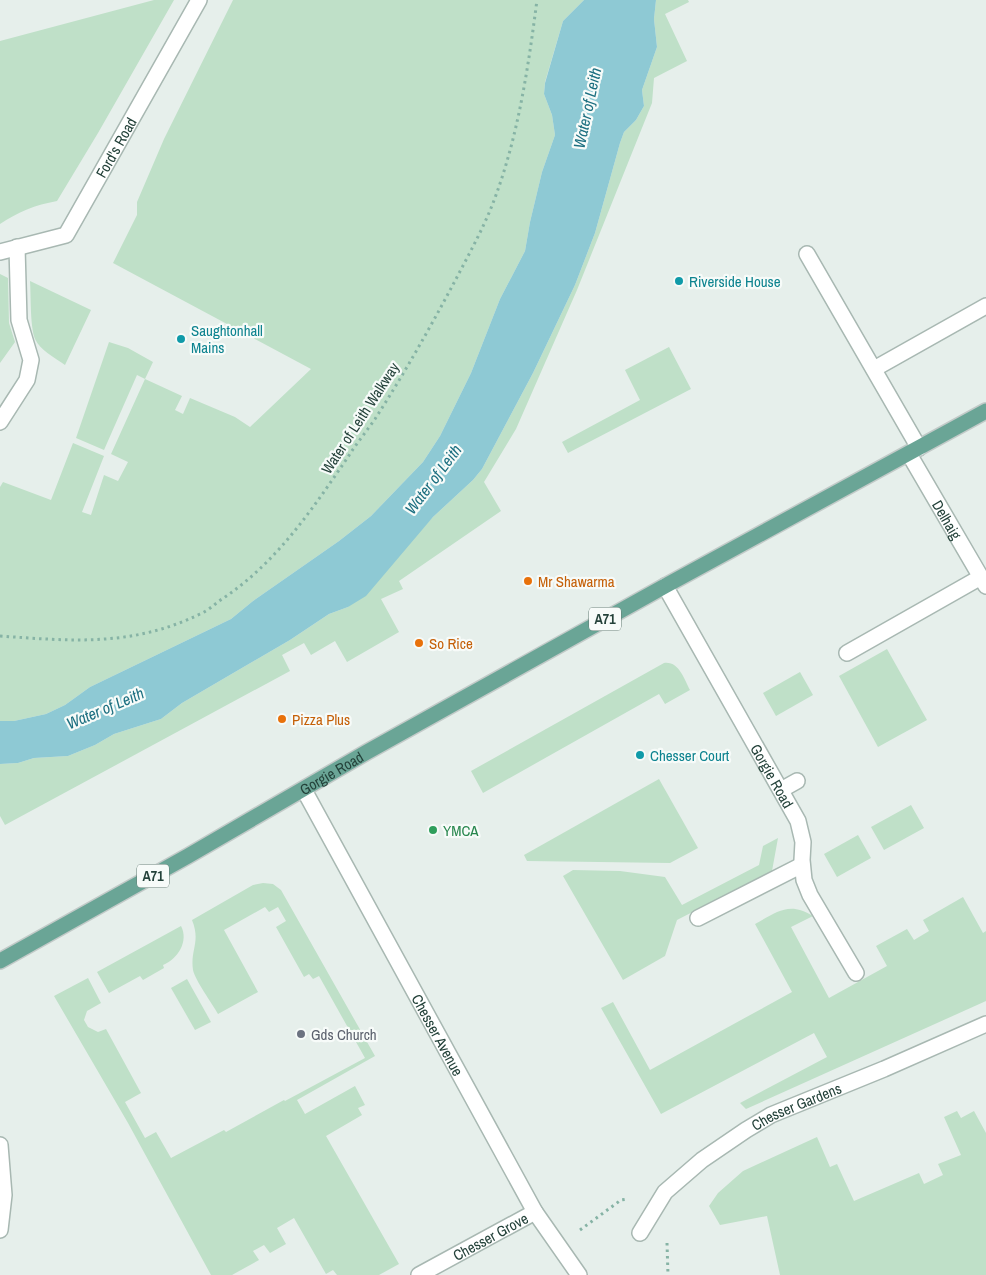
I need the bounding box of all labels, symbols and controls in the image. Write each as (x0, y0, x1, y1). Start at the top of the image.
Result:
water label: Water of Leith (568, 66, 606, 150)
street label: Ford's Road (90, 113, 141, 181)
place label: Riverside House (689, 271, 781, 292)
marker: Riverside House (673, 275, 685, 287)
place label: Saughtonhall Mains (191, 320, 263, 358)
marker: Saughtonhall Mains (175, 333, 187, 345)
street label: Water of Leith Walkway (316, 357, 404, 478)
water label: Water of Leith (399, 440, 467, 518)
street label: Delhaig (928, 496, 967, 543)
place label: Mr Shawarma (538, 571, 615, 592)
marker: Mr Shawarma (522, 575, 534, 587)
road number: A71 (589, 608, 621, 630)
place label: So Rice (429, 633, 473, 654)
marker: So Rice (413, 637, 425, 649)
water label: Water of Leith (63, 682, 147, 734)
place label: Pizza Plus (292, 709, 350, 730)
marker: Pizza Plus (276, 713, 288, 725)
street label: Gorgie Road (746, 740, 799, 812)
place label: Chesser Court (650, 745, 730, 766)
street label: Gorgie Road (295, 746, 367, 800)
marker: Chesser Court (634, 749, 646, 761)
place label: YMCA (443, 820, 479, 841)
marker: YMCA (427, 824, 439, 836)
road number: A71 (137, 864, 169, 888)
street label: Chesser Avenue (407, 990, 469, 1079)
place label: Gds Church (311, 1024, 377, 1045)
marker: Gds Church (295, 1028, 307, 1040)
street label: Chesser Gardens (747, 1077, 844, 1135)
street label: Chesser Grove (449, 1207, 532, 1265)

